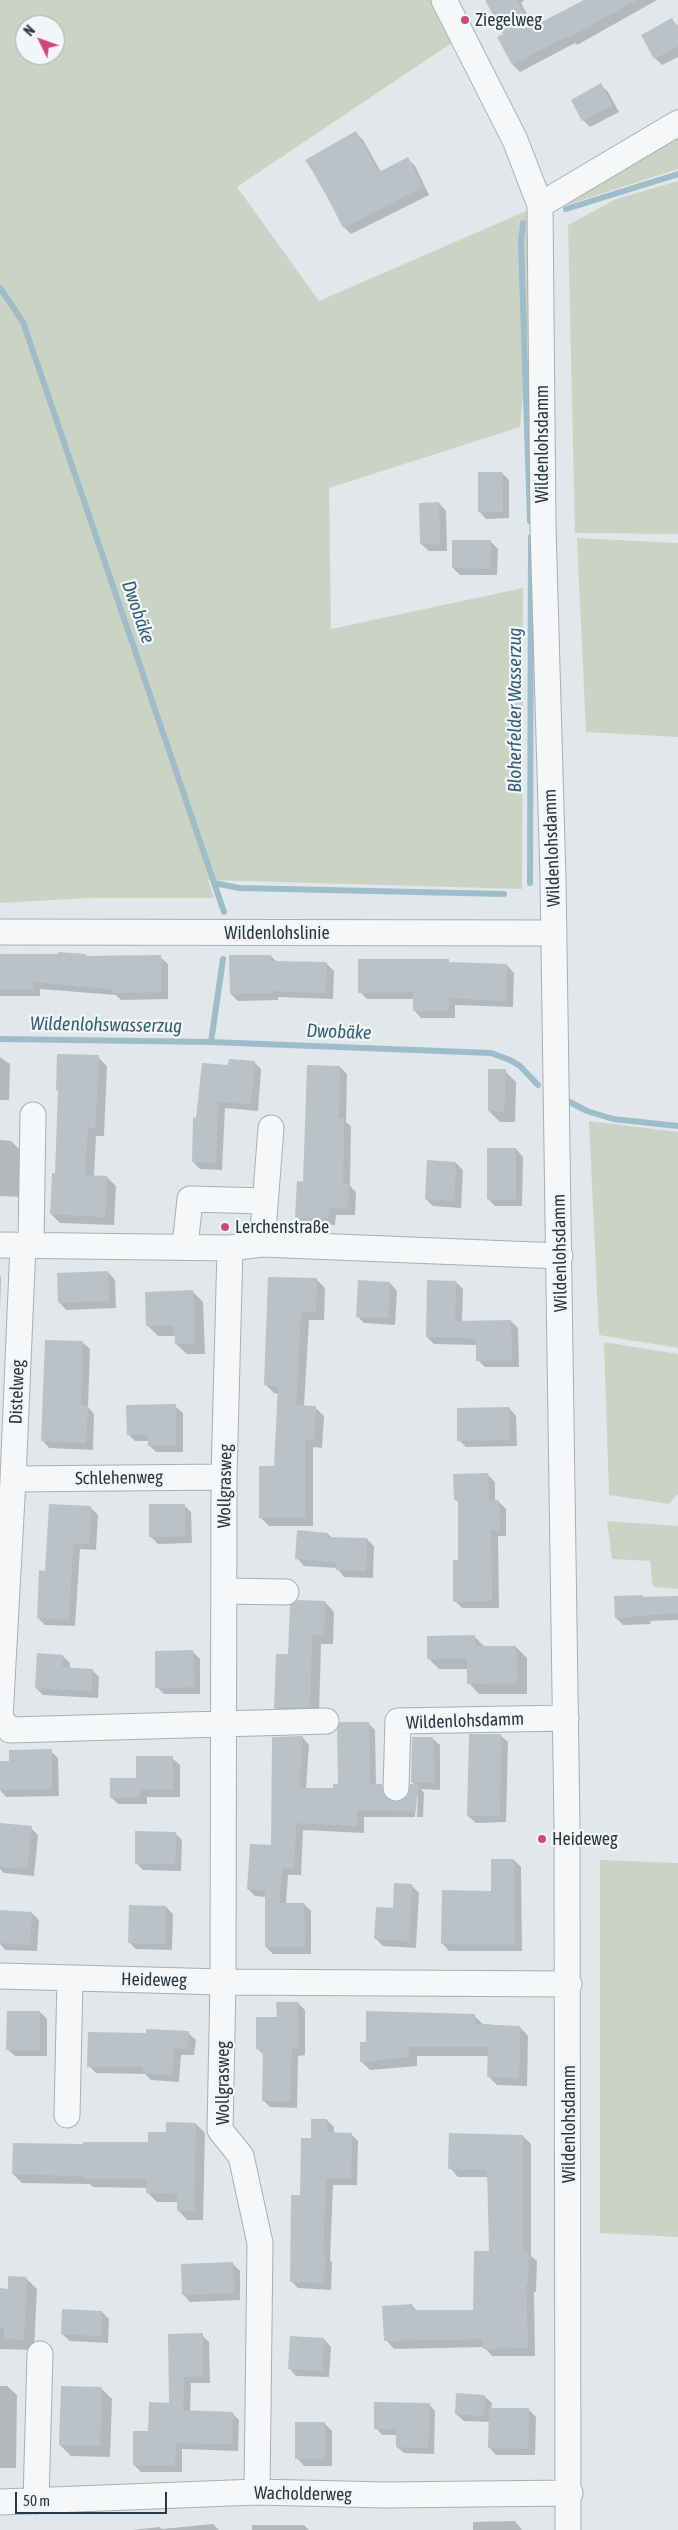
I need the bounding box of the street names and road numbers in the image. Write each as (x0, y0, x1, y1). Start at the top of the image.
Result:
street label: Wildenlohsdamm (531, 385, 553, 503)
street label: Wildenlohsdamm (539, 789, 565, 907)
street label: Wildenlohslinie (224, 922, 330, 944)
street label: Wildenlohsdamm (548, 1194, 572, 1312)
street label: Distelweg (5, 1359, 29, 1425)
street label: Wollgrasweg (213, 1444, 237, 1528)
street label: Schlehenweg (75, 1466, 163, 1490)
street label: Wildenlohsdamm (406, 1708, 524, 1734)
street label: Heideweg (121, 1969, 187, 1991)
street label: Wollgrasweg (212, 2041, 234, 2125)
street label: Wildenlohsdamm (558, 2065, 580, 2183)
street label: Wacholderweg (254, 2482, 352, 2506)

